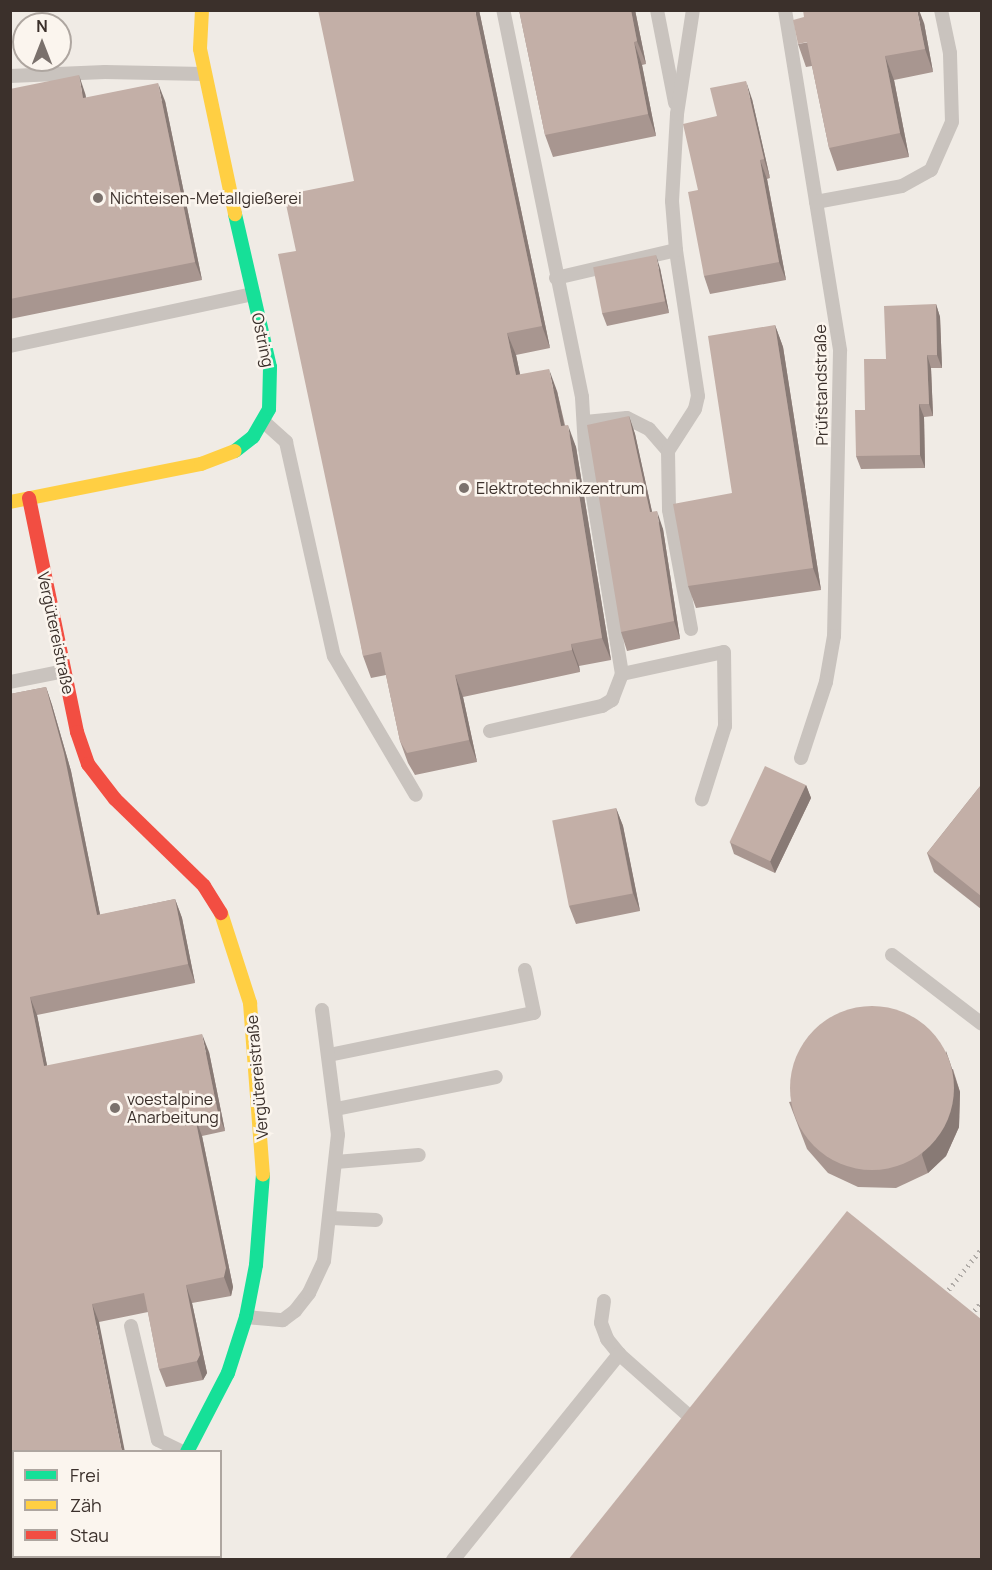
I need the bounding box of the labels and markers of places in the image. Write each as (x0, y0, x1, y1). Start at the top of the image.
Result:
place label: Nichteisen-Metallgießerei (110, 188, 302, 208)
marker: Nichteisen-Metallgießerei (91, 191, 105, 205)
place label: Elektrotechnikzentrum (476, 478, 644, 498)
marker: Elektrotechnikzentrum (457, 481, 471, 495)
place label: voestalpine Anarbeitung (127, 1089, 219, 1127)
marker: voestalpine Anarbeitung (108, 1101, 122, 1115)

